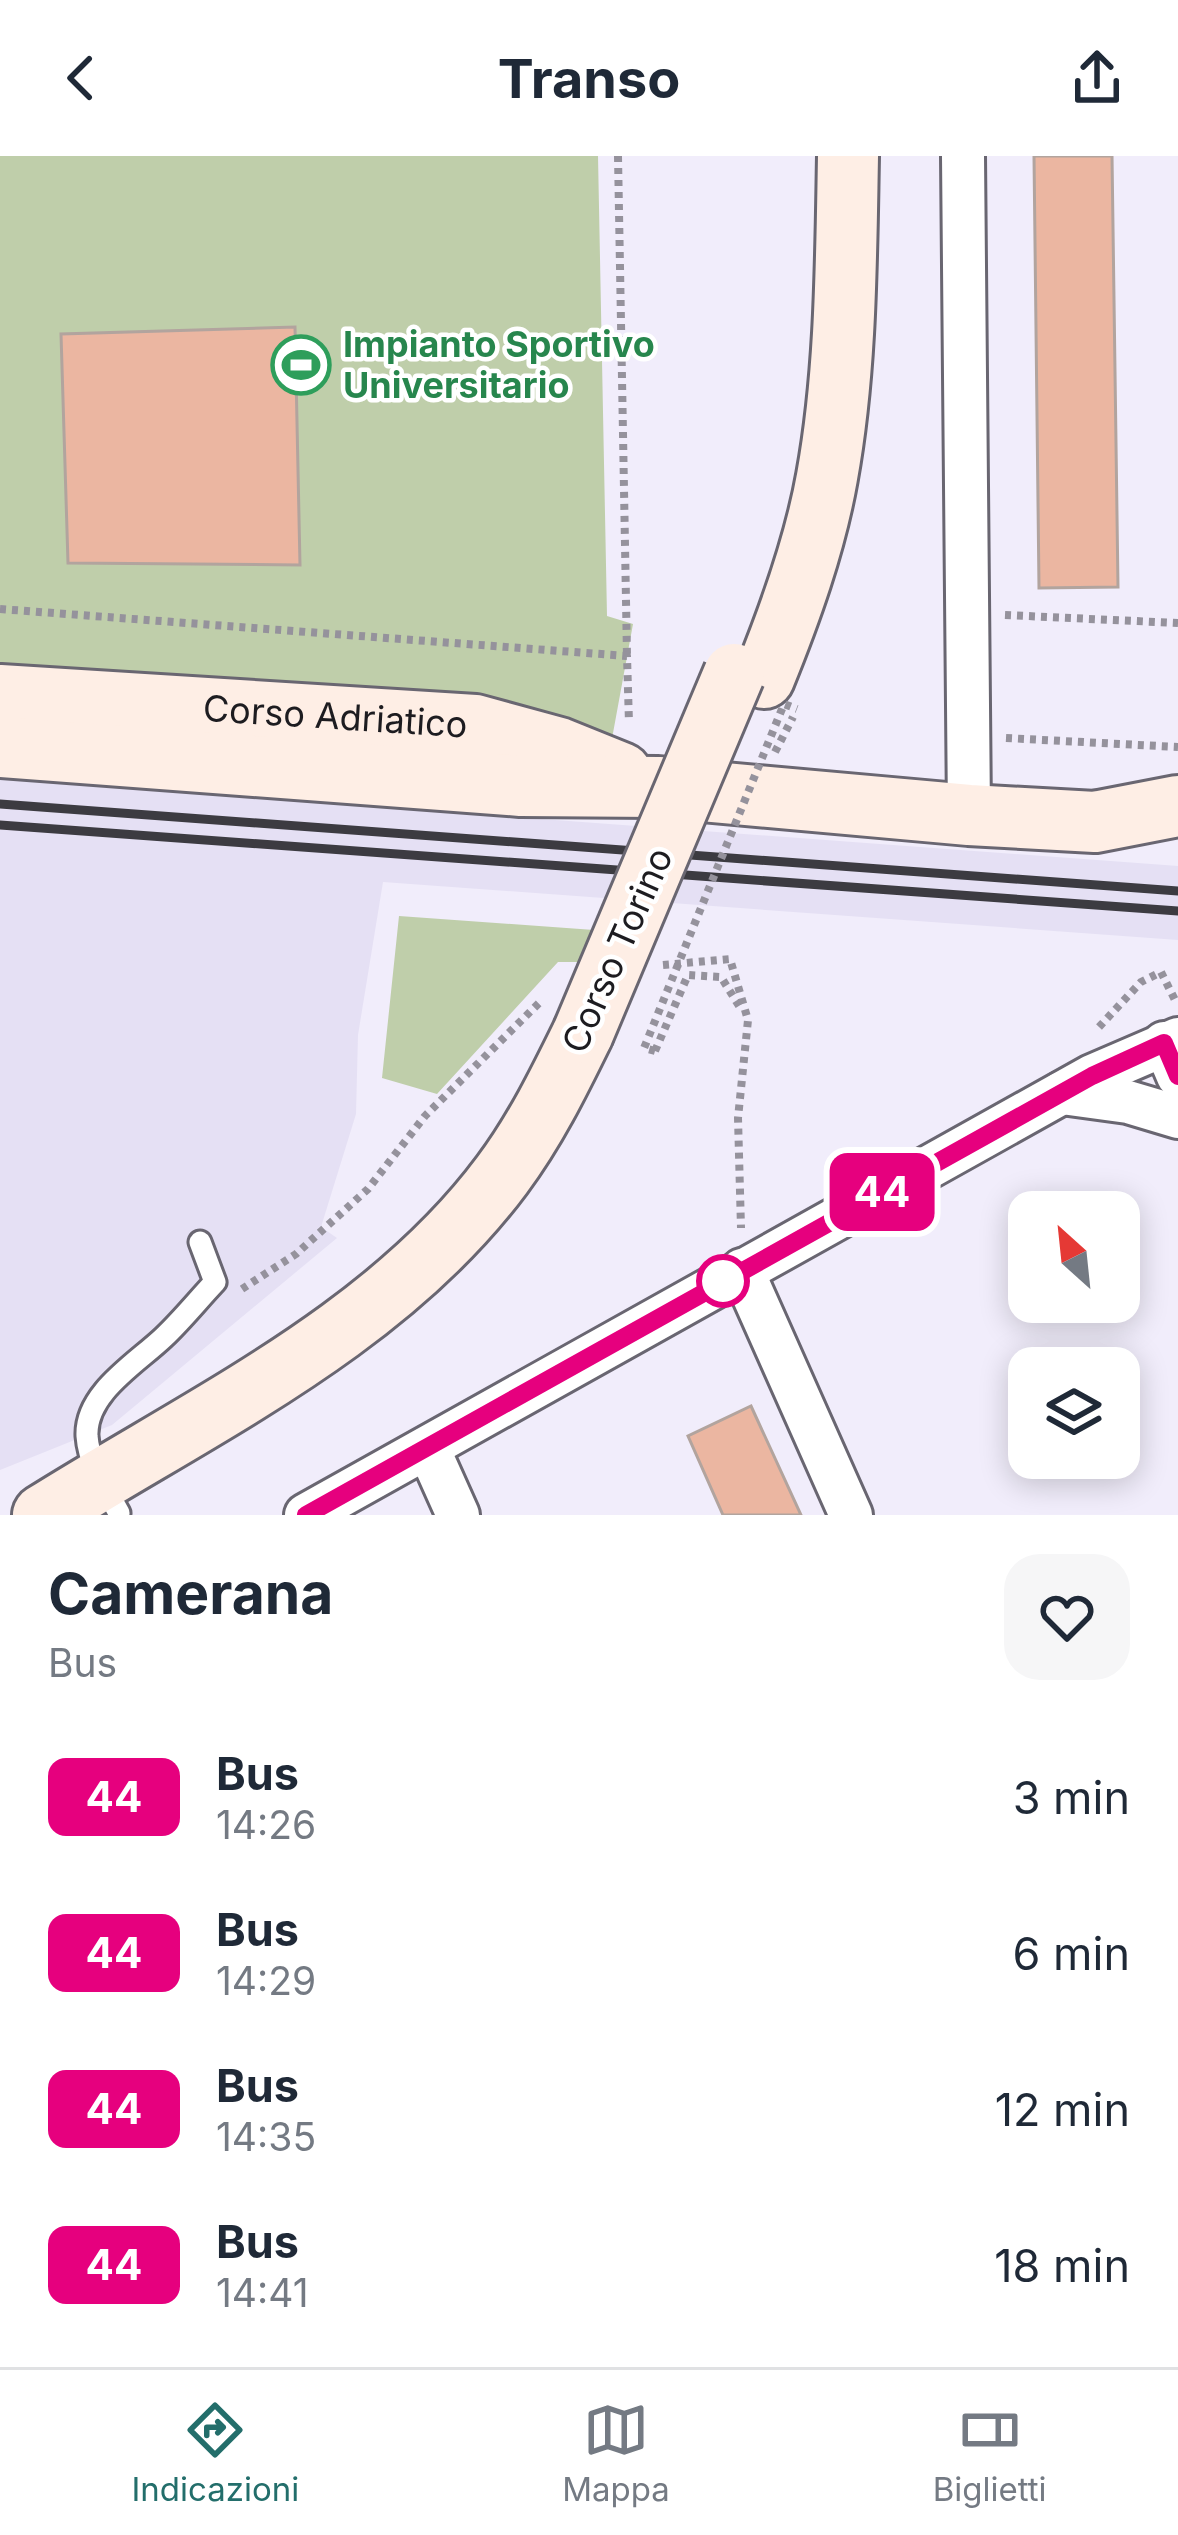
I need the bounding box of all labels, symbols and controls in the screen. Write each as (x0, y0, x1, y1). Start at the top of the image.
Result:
icon: back (48, 45, 114, 111)
icon: share (1064, 45, 1130, 111)
text: Transo (498, 46, 680, 111)
place label: Impianto Sportivo Universitario (343, 322, 655, 407)
sports icon: Impianto Sportivo Universitario (270, 334, 332, 396)
street label: Corso Adriatico (202, 686, 469, 746)
street label: Corso Torino (552, 841, 682, 1059)
line badge: 44 (828, 1153, 936, 1231)
text: 44 (854, 1166, 910, 1217)
north arrow (1008, 1191, 1140, 1323)
map controls (1008, 1191, 1140, 1479)
unlabelled marker (698, 1256, 748, 1306)
button: layers (1008, 1347, 1140, 1479)
button: heart (1004, 1554, 1130, 1680)
text: Camerana (48, 1559, 333, 1628)
text: Bus (48, 1639, 117, 1686)
text: Bus (216, 1746, 299, 1801)
text: 3 min (1013, 1770, 1130, 1825)
text: 44 (86, 1771, 142, 1822)
text: 14:26 (216, 1801, 316, 1848)
text: Bus (216, 1902, 299, 1957)
text: 6 min (1013, 1926, 1130, 1981)
text: 44 (86, 1927, 142, 1978)
text: 14:29 (216, 1957, 316, 2004)
text: Bus (216, 2058, 299, 2113)
text: 12 min (995, 2082, 1130, 2137)
text: 44 (86, 2083, 142, 2134)
text: 14:35 (216, 2113, 316, 2160)
text: Bus (216, 2214, 299, 2269)
text: 18 min (994, 2238, 1130, 2293)
text: 44 (86, 2239, 142, 2290)
text: 14:41 (216, 2269, 309, 2316)
tab: Indicazioni (131, 2397, 299, 2509)
tab: Mappa (562, 2397, 670, 2509)
tab: Biglietti (933, 2397, 1047, 2509)

